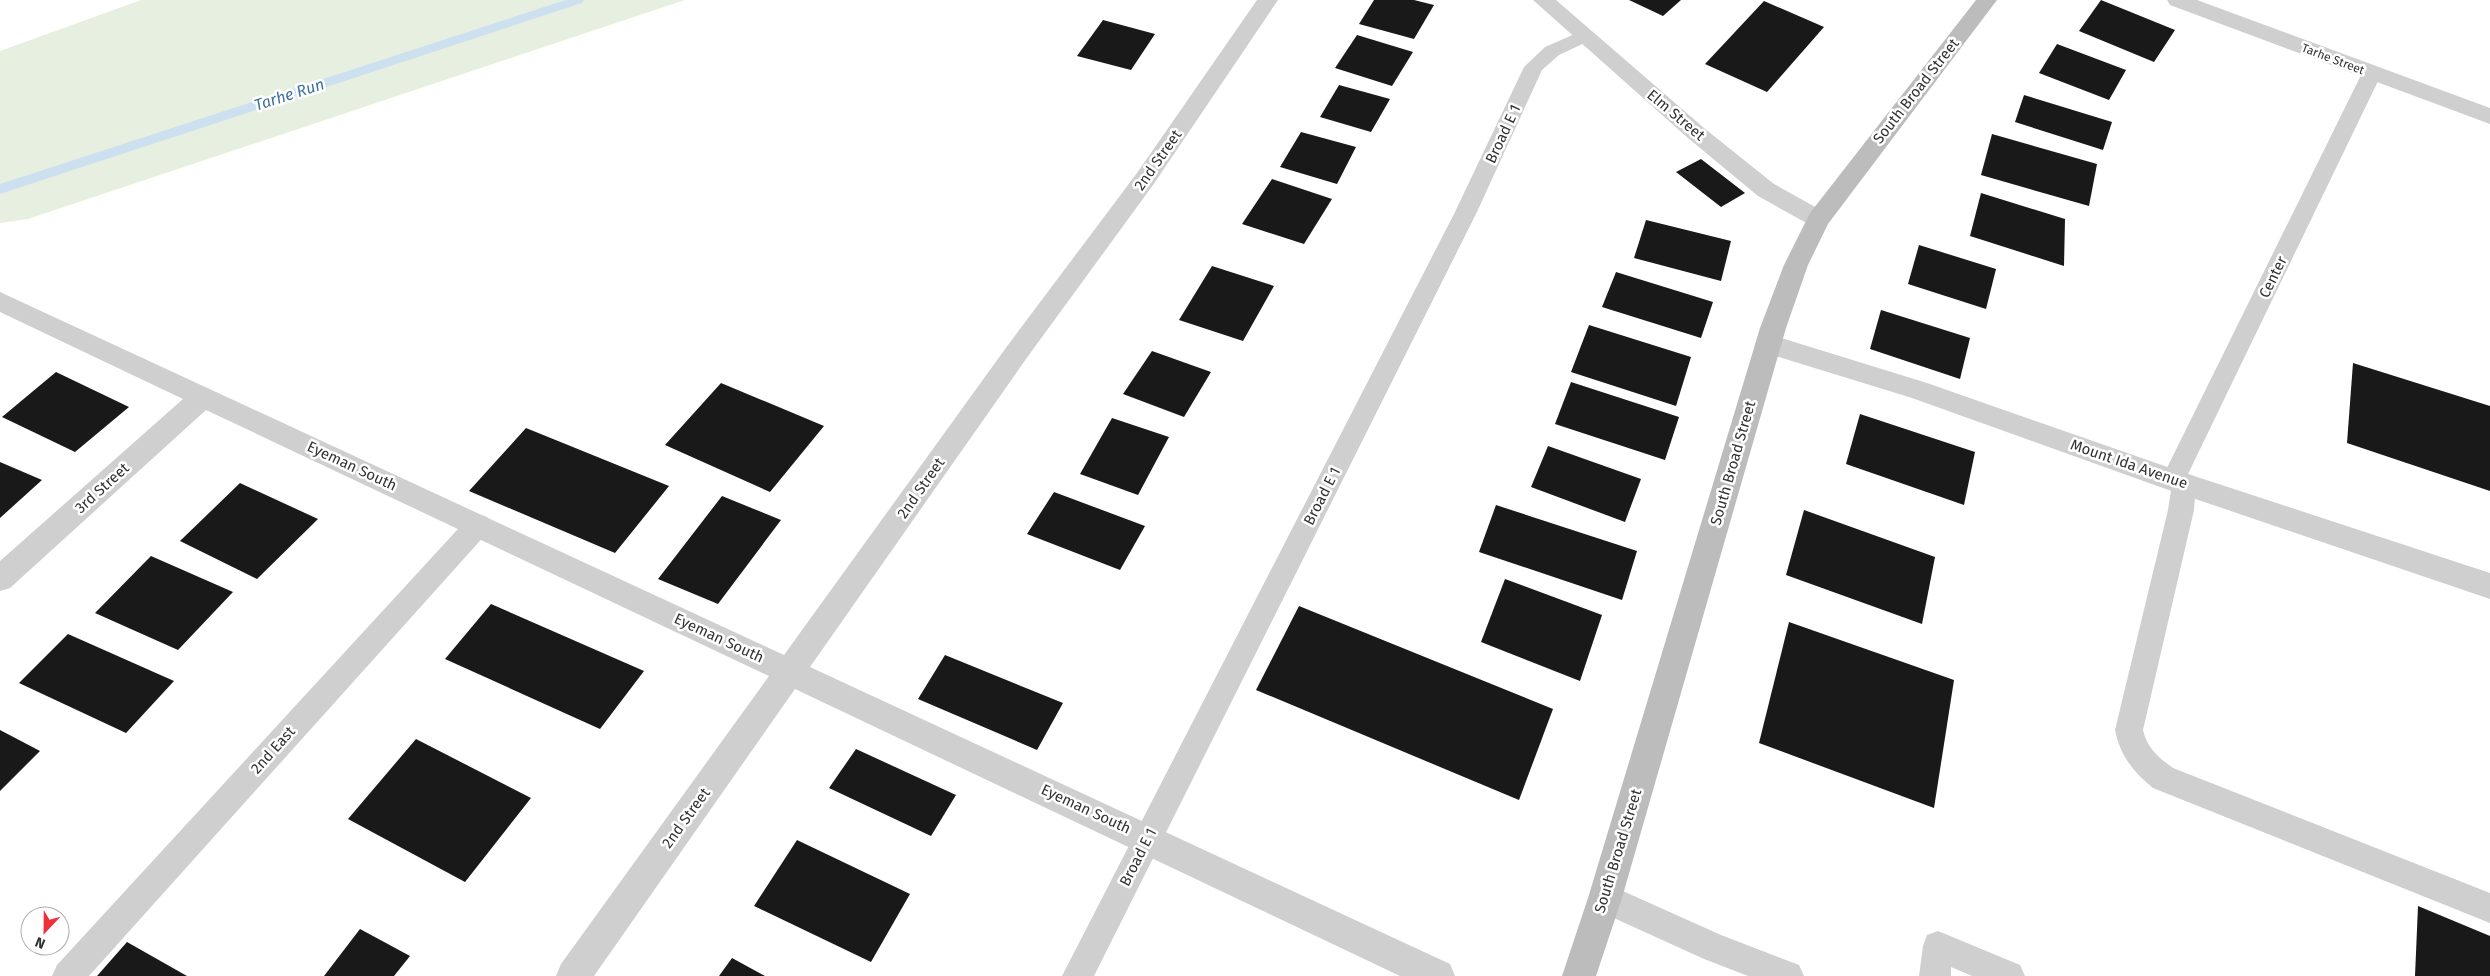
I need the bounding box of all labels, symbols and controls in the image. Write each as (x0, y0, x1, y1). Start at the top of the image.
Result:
street label: South Broad Street (1869, 34, 1963, 147)
street label: Tarhe Street (2300, 41, 2367, 78)
water label: Tarhe Run (252, 74, 326, 115)
street label: Elm Street (1643, 86, 1709, 145)
street label: Broad E 1 (1482, 102, 1524, 166)
street label: 2nd Street (1131, 126, 1186, 194)
street label: Center (2255, 253, 2291, 301)
street label: South Broad Street (1707, 398, 1760, 527)
street label: Mount Ida Avenue (2068, 436, 2190, 492)
street label: Eyeman South (304, 437, 400, 495)
street label: 2nd Street (894, 454, 949, 522)
street label: 3rd Street (71, 459, 133, 517)
street label: Broad E 1 (1300, 464, 1344, 528)
street label: Eyeman South (671, 609, 767, 667)
street label: 2nd East (247, 722, 299, 777)
street label: Eyeman South (1038, 780, 1134, 838)
street label: 2nd Street (658, 784, 714, 852)
street label: South Broad Street (1591, 786, 1646, 915)
street label: Broad E 1 (1116, 825, 1160, 889)
north arrow (20, 906, 70, 956)
text: N (33, 933, 48, 952)

